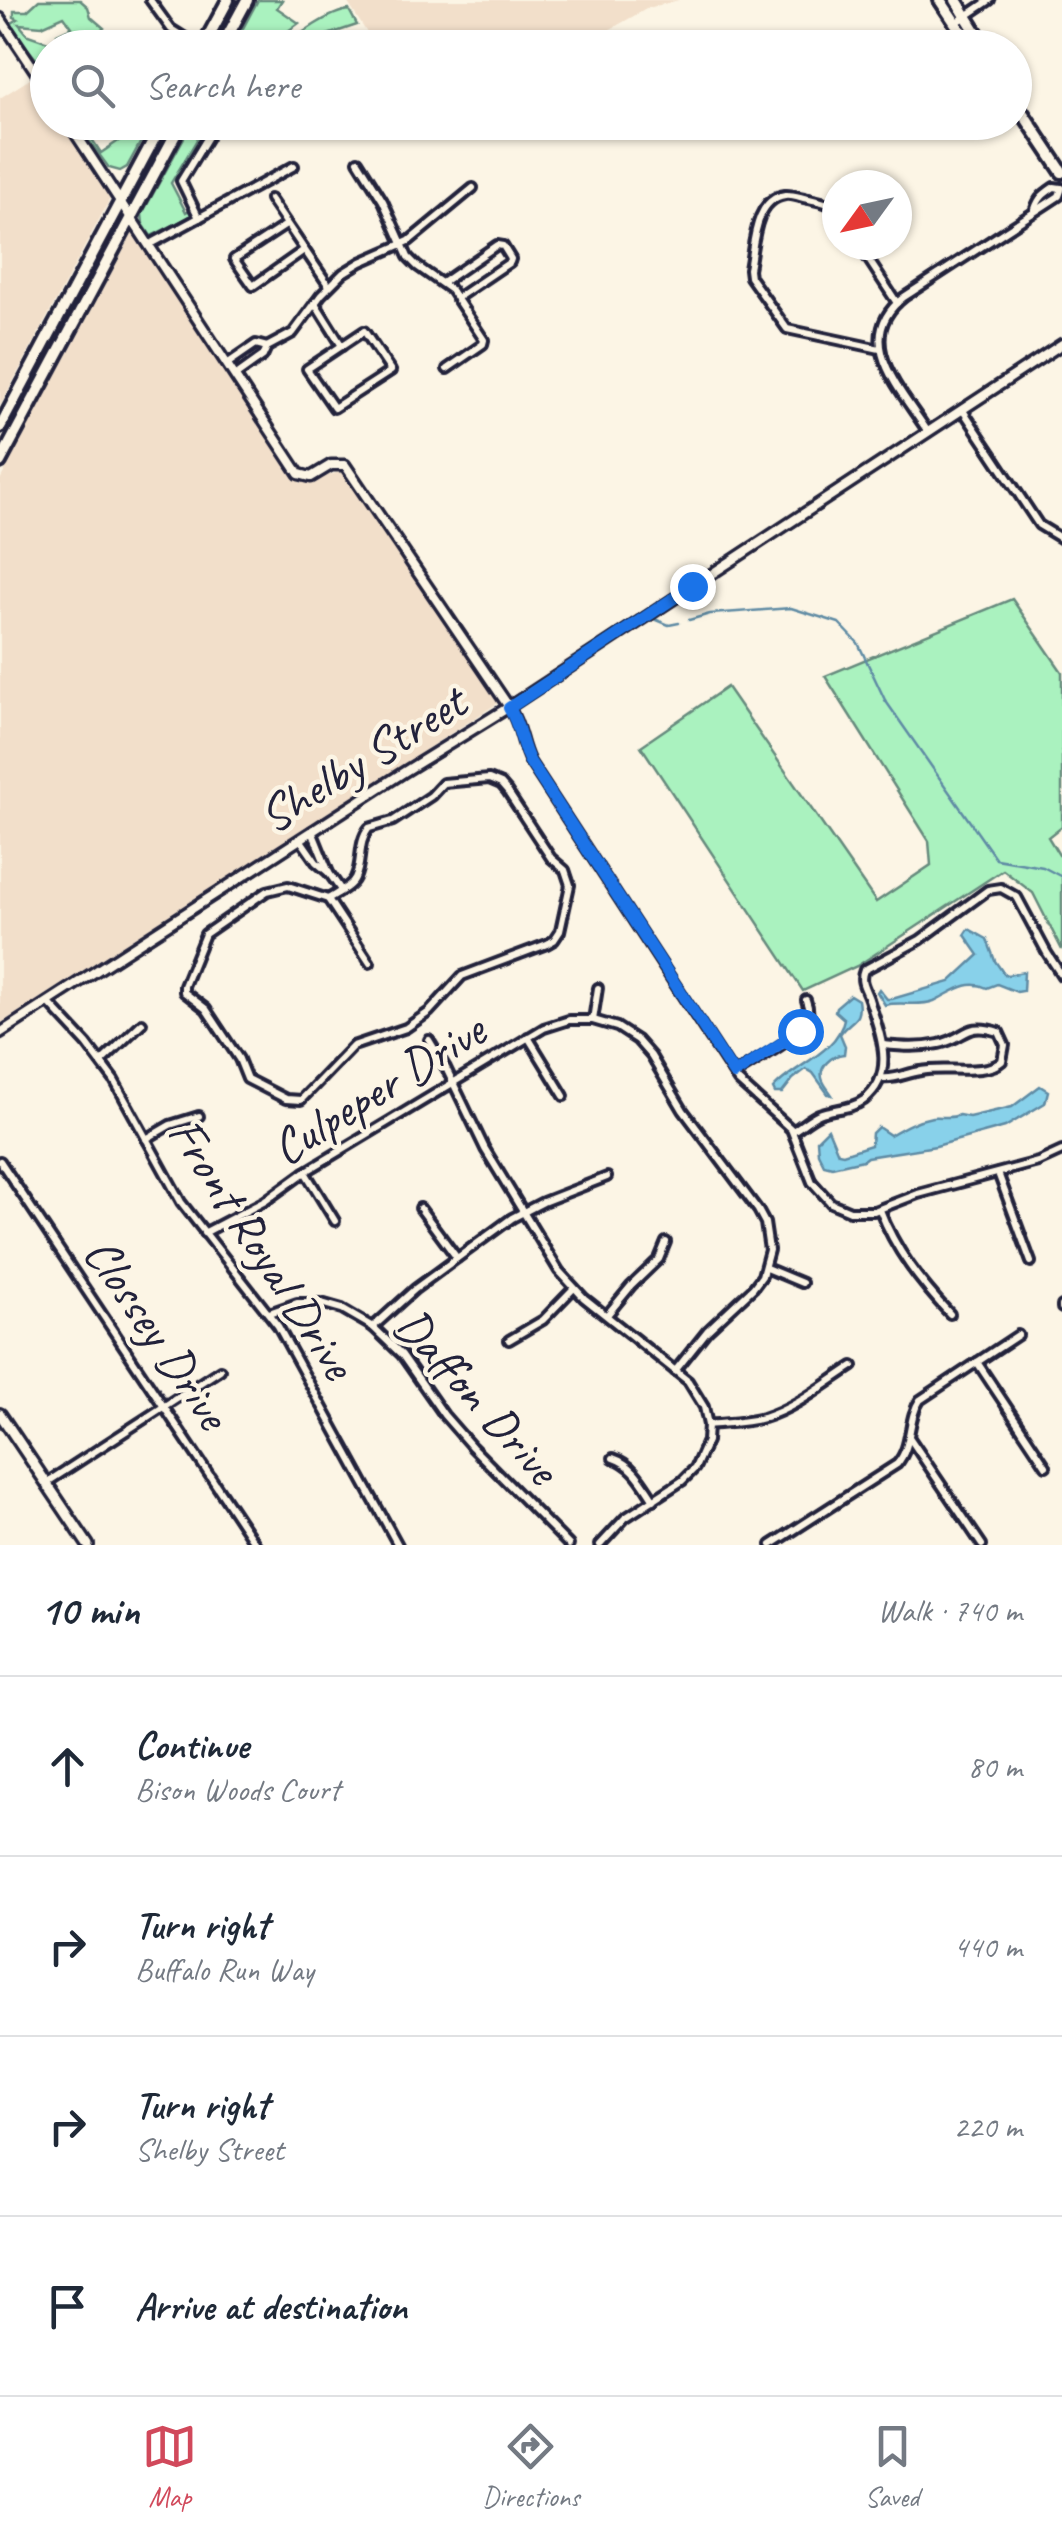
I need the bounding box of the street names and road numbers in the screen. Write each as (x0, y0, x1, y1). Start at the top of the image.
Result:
street label: Shelby Street (247, 668, 481, 847)
street label: Culpeper Drive (260, 997, 499, 1179)
street label: Front Royal Drive (154, 1105, 371, 1393)
street label: Clossey Drive (70, 1225, 246, 1444)
street label: Daffon Drive (381, 1294, 576, 1501)

